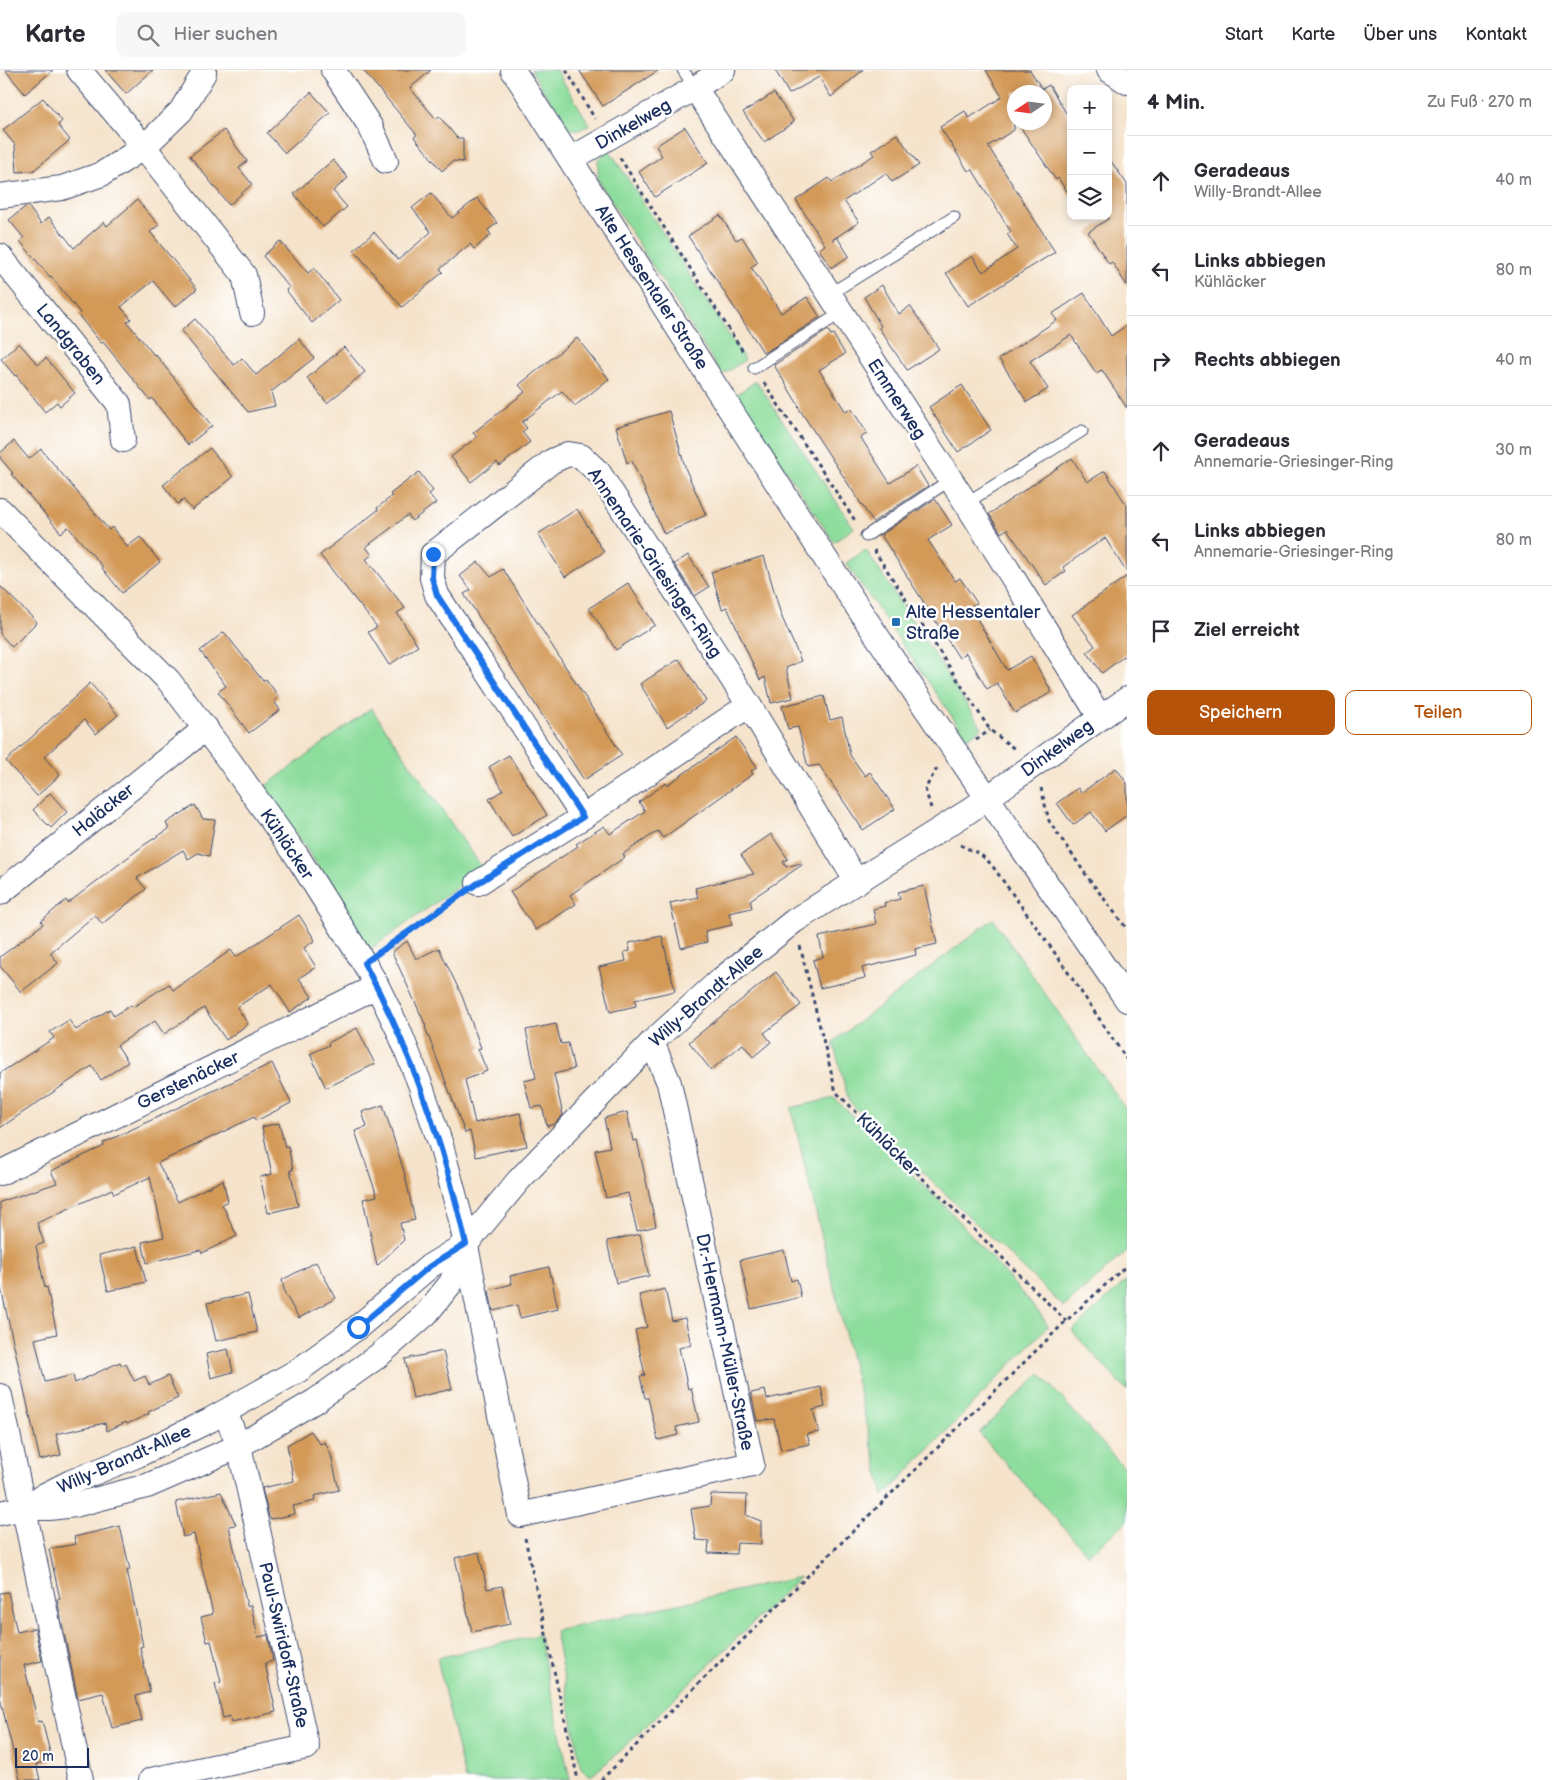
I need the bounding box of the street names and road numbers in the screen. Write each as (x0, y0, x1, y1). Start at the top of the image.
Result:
street label: Dinkelweg (592, 94, 675, 154)
street label: Alte Hessentaler Straße (590, 201, 713, 374)
street label: Landgraben (32, 300, 110, 389)
street label: Emmerweg (863, 355, 930, 443)
street label: Annemarie-Griesinger-Ring (583, 464, 726, 662)
street label: Dinkelweg (1017, 715, 1097, 781)
street label: Haläcker (68, 779, 139, 841)
street label: Kühläcker (255, 805, 318, 884)
street label: Willy-Brandt-Allee (645, 941, 768, 1051)
street label: Gerstenäcker (134, 1046, 243, 1114)
street label: Kühläcker (852, 1108, 924, 1181)
street label: Dr.-Hermann-Müller-Straße (691, 1232, 758, 1453)
street label: Willy-Brandt-Allee (54, 1420, 194, 1498)
street label: Paul-Swiridoff-Straße (254, 1560, 313, 1730)

